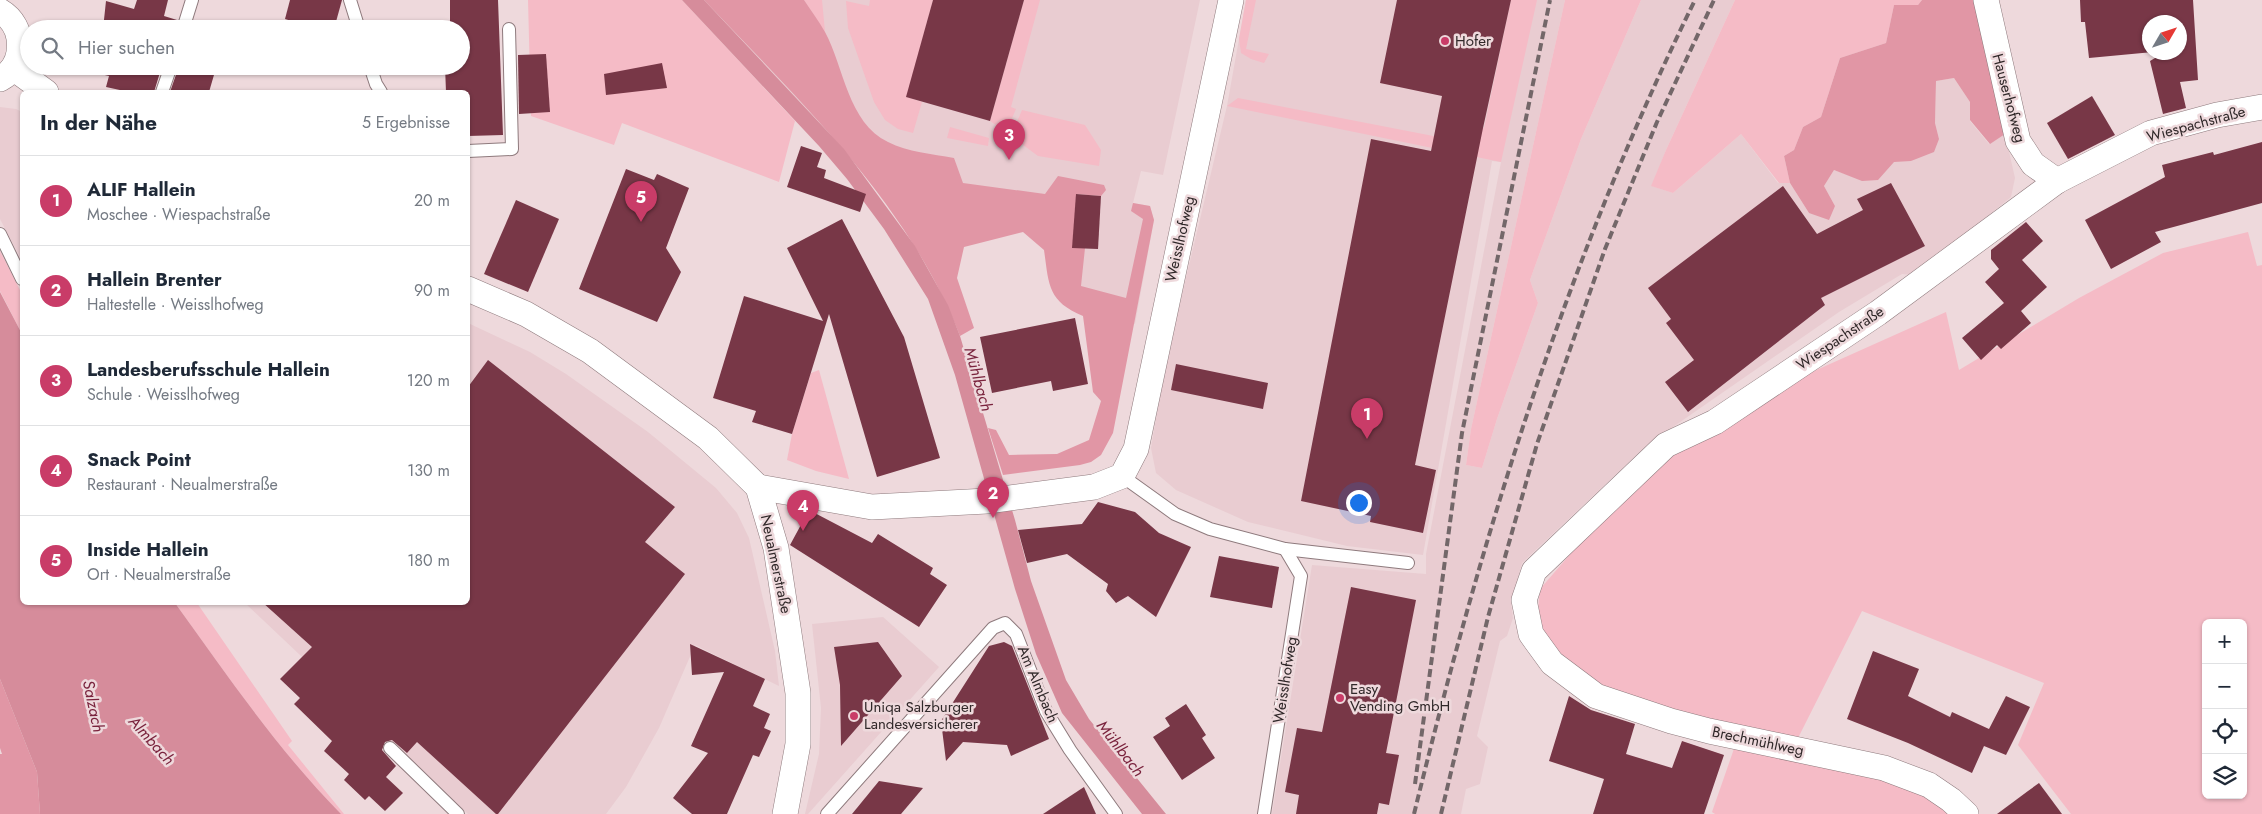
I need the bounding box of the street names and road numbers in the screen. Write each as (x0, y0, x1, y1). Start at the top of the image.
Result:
street label: Hauserhofweg (1987, 51, 2031, 145)
street label: Wiespachstraße (2144, 100, 2248, 148)
street label: Weisslhofweg (1159, 194, 1201, 284)
street label: Wiespachstraße (1792, 300, 1888, 376)
street label: Neualmerstraße (755, 512, 797, 616)
street label: Weisslhofweg (1267, 635, 1303, 725)
street label: Am Almbach (1012, 642, 1064, 726)
street label: Brechmühlweg (1710, 721, 1806, 761)

